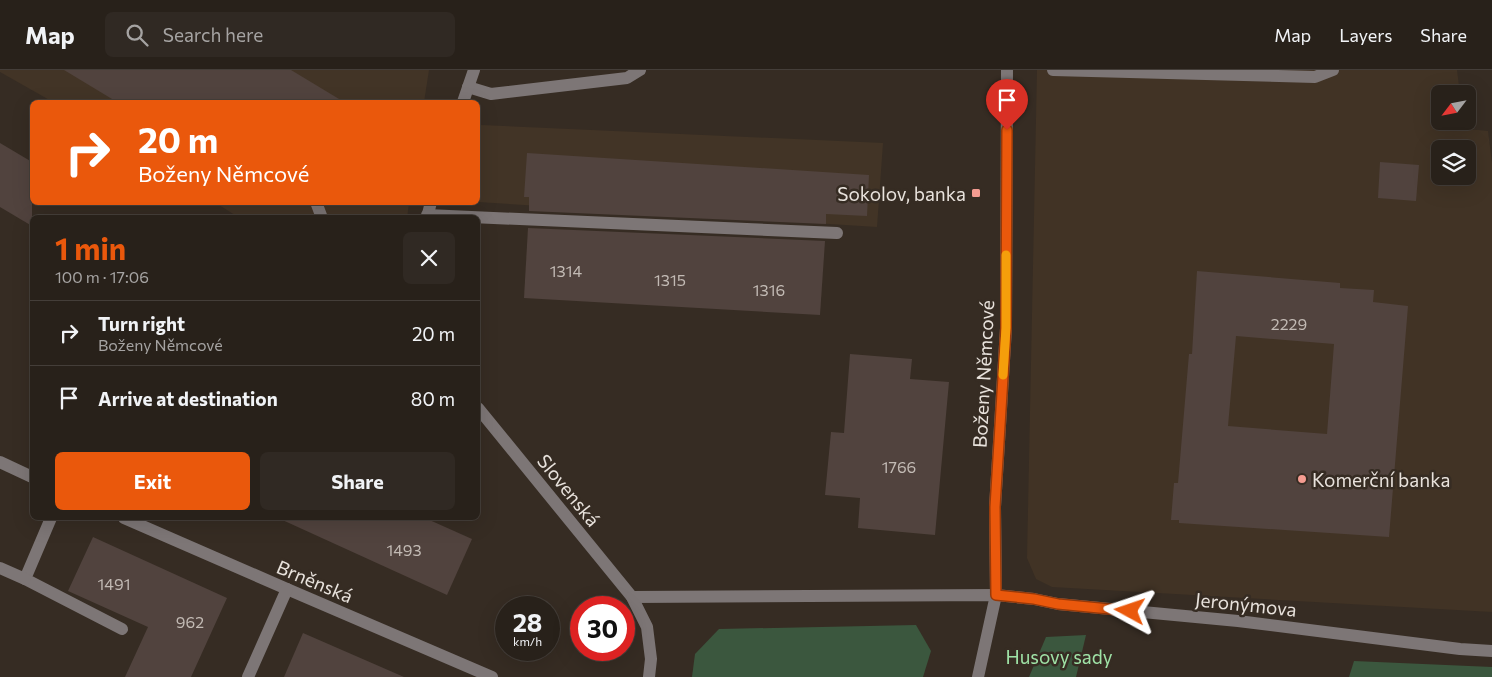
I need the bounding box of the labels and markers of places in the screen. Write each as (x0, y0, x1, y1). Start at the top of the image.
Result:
pin (986, 79, 1028, 130)
place label: Sokolov, banka (837, 182, 966, 205)
marker: Sokolov, banka (970, 187, 982, 199)
place label: Komerční banka (1312, 468, 1450, 491)
marker: Komerční banka (1296, 473, 1308, 485)

